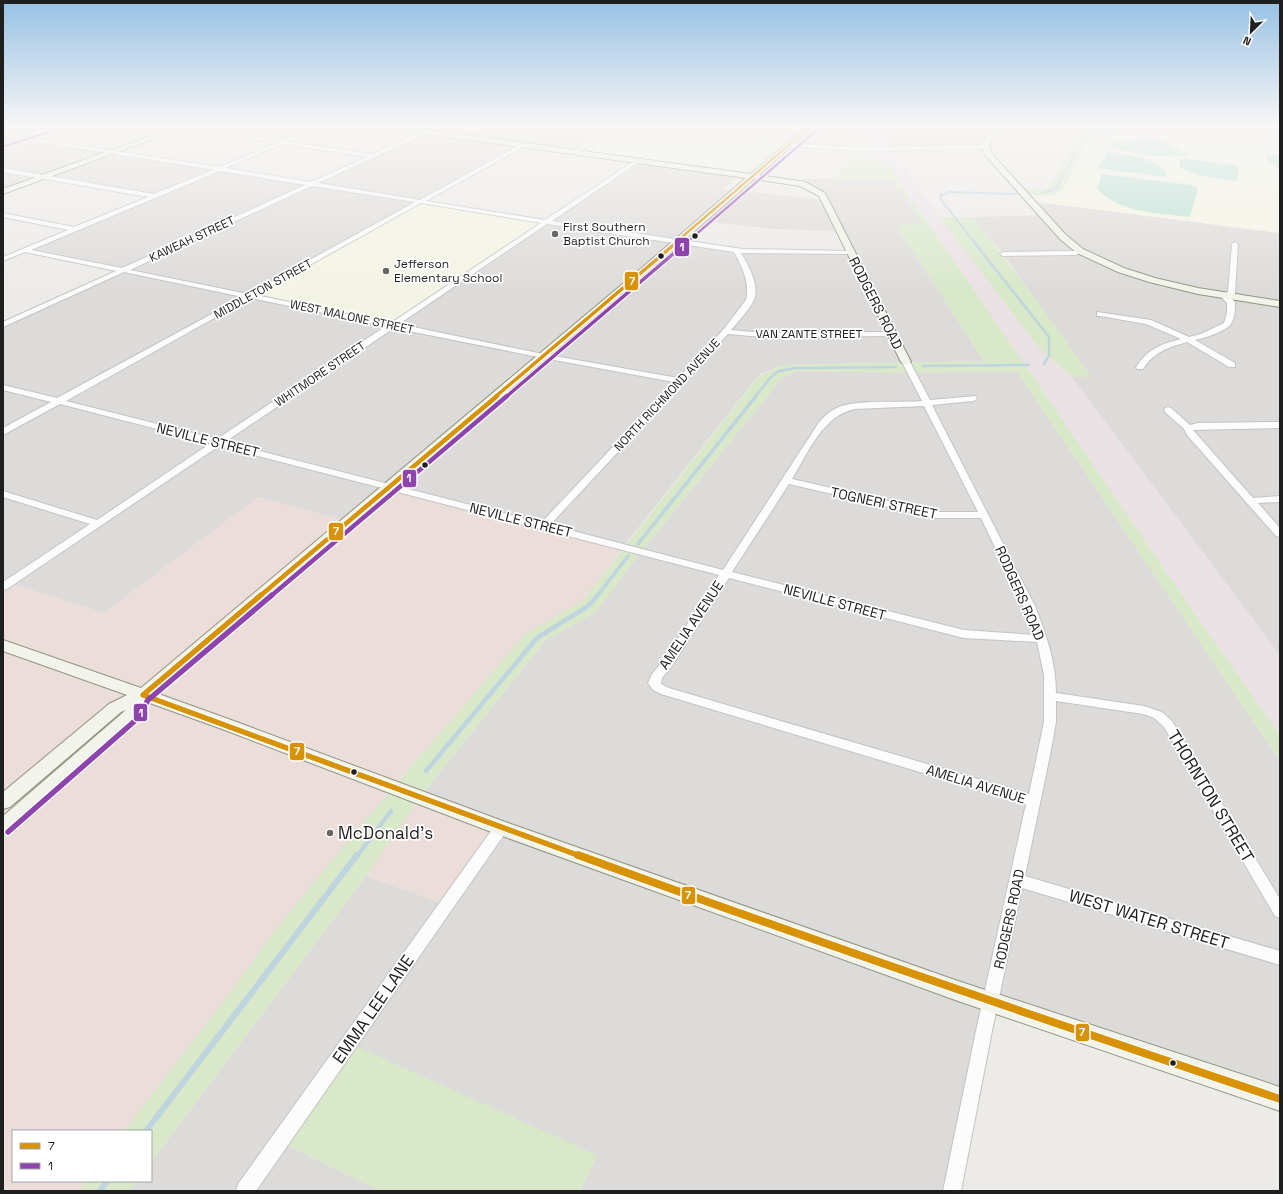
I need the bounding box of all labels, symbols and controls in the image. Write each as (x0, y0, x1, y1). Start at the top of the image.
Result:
north arrow (1231, 12, 1271, 52)
text: N (1241, 33, 1253, 49)
street label: KAWEAH STREET (147, 212, 237, 266)
place label: First Southern Baptist Church (563, 219, 650, 249)
marker: First Southern Baptist Church (550, 229, 560, 239)
unlabelled marker (690, 231, 700, 241)
line badge: 1 (674, 237, 690, 257)
text: 1 (680, 240, 685, 254)
unlabelled marker (656, 251, 666, 261)
street label: RODGERS ROAD (845, 254, 907, 352)
street label: MIDDLETON STREET (211, 255, 315, 323)
place label: Jefferson Elementary School (394, 256, 502, 286)
marker: Jefferson Elementary School (381, 266, 391, 276)
line badge: 7 (624, 271, 639, 291)
text: 7 (629, 274, 635, 288)
street label: WEST MALONE STREET (289, 296, 415, 338)
street label: VAN ZANTE STREET (756, 326, 862, 342)
street label: NORTH RICHMOND AVENUE (610, 335, 724, 455)
street label: WHITMORE STREET (271, 338, 369, 410)
street label: NEVILLE STREET (155, 419, 261, 461)
unlabelled marker (420, 460, 430, 470)
line badge: 1 (402, 469, 417, 488)
text: 1 (407, 471, 412, 485)
street label: TOGNERI STREET (829, 483, 939, 523)
street label: NEVILLE STREET (468, 499, 574, 541)
line badge: 7 (328, 522, 344, 541)
text: 7 (333, 524, 339, 538)
street label: RODGERS ROAD (991, 543, 1049, 643)
street label: AMELIA AVENUE (655, 577, 727, 673)
street label: NEVILLE STREET (782, 580, 888, 624)
line badge: 1 (133, 703, 148, 722)
text: 1 (139, 706, 144, 720)
street label: THORNTON STREET (1163, 726, 1259, 866)
line badge: 7 (289, 742, 305, 761)
text: 7 (294, 744, 300, 758)
street label: AMELIA AVENUE (924, 760, 1028, 808)
unlabelled marker (349, 767, 359, 777)
place label: McDonald's (338, 822, 433, 844)
marker: McDonald's (325, 828, 335, 838)
street label: RODGERS ROAD (990, 868, 1028, 970)
street label: WEST WATER STREET (1066, 884, 1232, 954)
line badge: 7 (681, 886, 696, 905)
text: 7 (685, 888, 691, 902)
street label: EMMA LEE LANE (327, 950, 419, 1068)
line badge: 7 (1075, 1023, 1090, 1042)
text: 7 (1079, 1025, 1085, 1039)
unlabelled marker (1168, 1058, 1178, 1068)
legend (12, 1130, 152, 1182)
text: 7 (48, 1138, 55, 1154)
text: 1 (48, 1158, 53, 1174)

